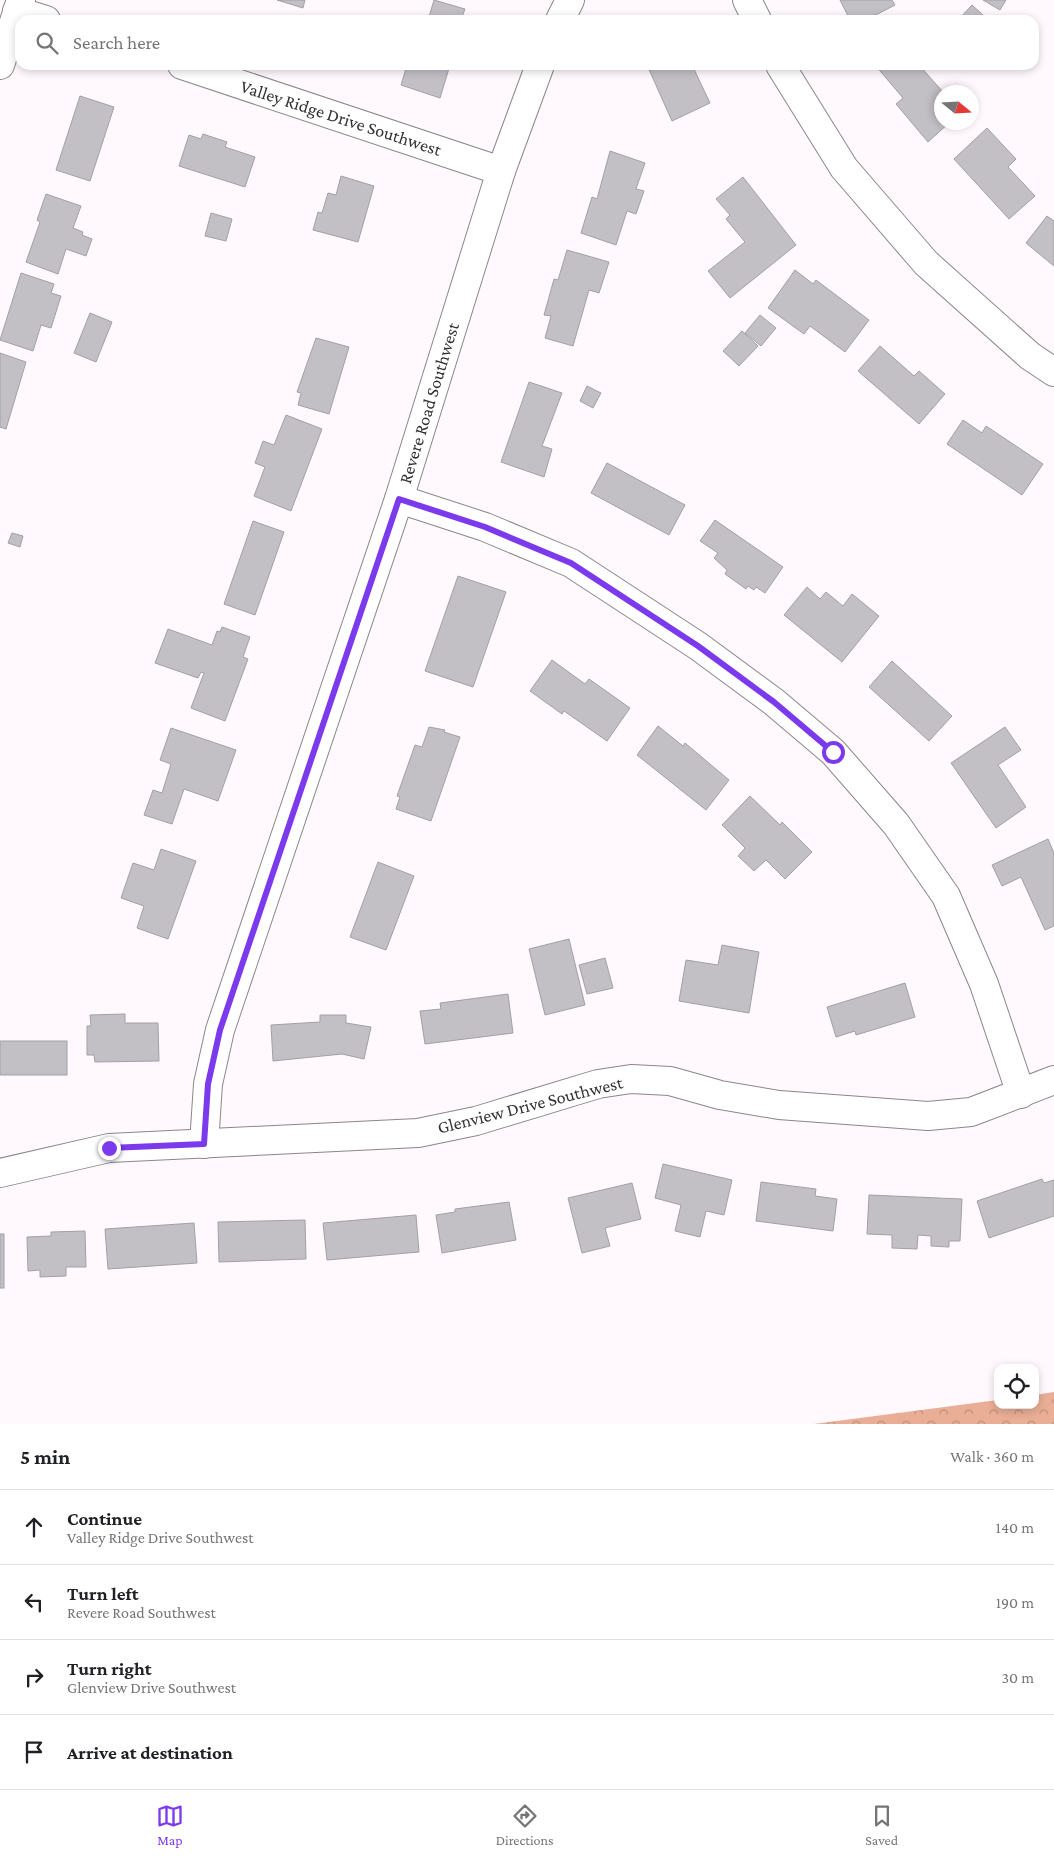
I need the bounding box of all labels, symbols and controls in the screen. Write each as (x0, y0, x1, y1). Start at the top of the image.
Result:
search box (15, 15, 1039, 70)
icon: search (33, 29, 61, 57)
text: Search here (73, 32, 160, 53)
street label: Valley Ridge Drive Southwest (238, 76, 445, 160)
north arrow (934, 85, 979, 130)
street label: Revere Road Southwest (395, 319, 463, 486)
route start (822, 741, 845, 764)
street label: Glenview Drive Southwest (435, 1072, 626, 1138)
route end (98, 1137, 121, 1160)
map controls (994, 1364, 1039, 1409)
button: locate (994, 1364, 1039, 1409)
text: 5 min (20, 1445, 70, 1469)
text: Walk · 360 m (950, 1448, 1034, 1465)
text: Continue (67, 1508, 142, 1529)
icon: ahead (20, 1513, 48, 1541)
text: 140 m (996, 1519, 1034, 1536)
text: Valley Ridge Drive Southwest (67, 1529, 254, 1546)
text: Turn left (67, 1583, 139, 1604)
icon: left (20, 1588, 48, 1616)
text: 190 m (996, 1594, 1034, 1611)
text: Revere Road Southwest (67, 1604, 216, 1621)
text: Turn right (67, 1658, 152, 1679)
icon: right (20, 1663, 48, 1691)
text: 30 m (1002, 1669, 1034, 1686)
text: Glenview Drive Southwest (67, 1679, 236, 1696)
icon: arrive (20, 1738, 48, 1766)
text: Arrive at destination (67, 1742, 233, 1763)
tab: Map (156, 1802, 184, 1848)
tab: Directions (496, 1802, 554, 1848)
tab: Saved (865, 1802, 898, 1848)

